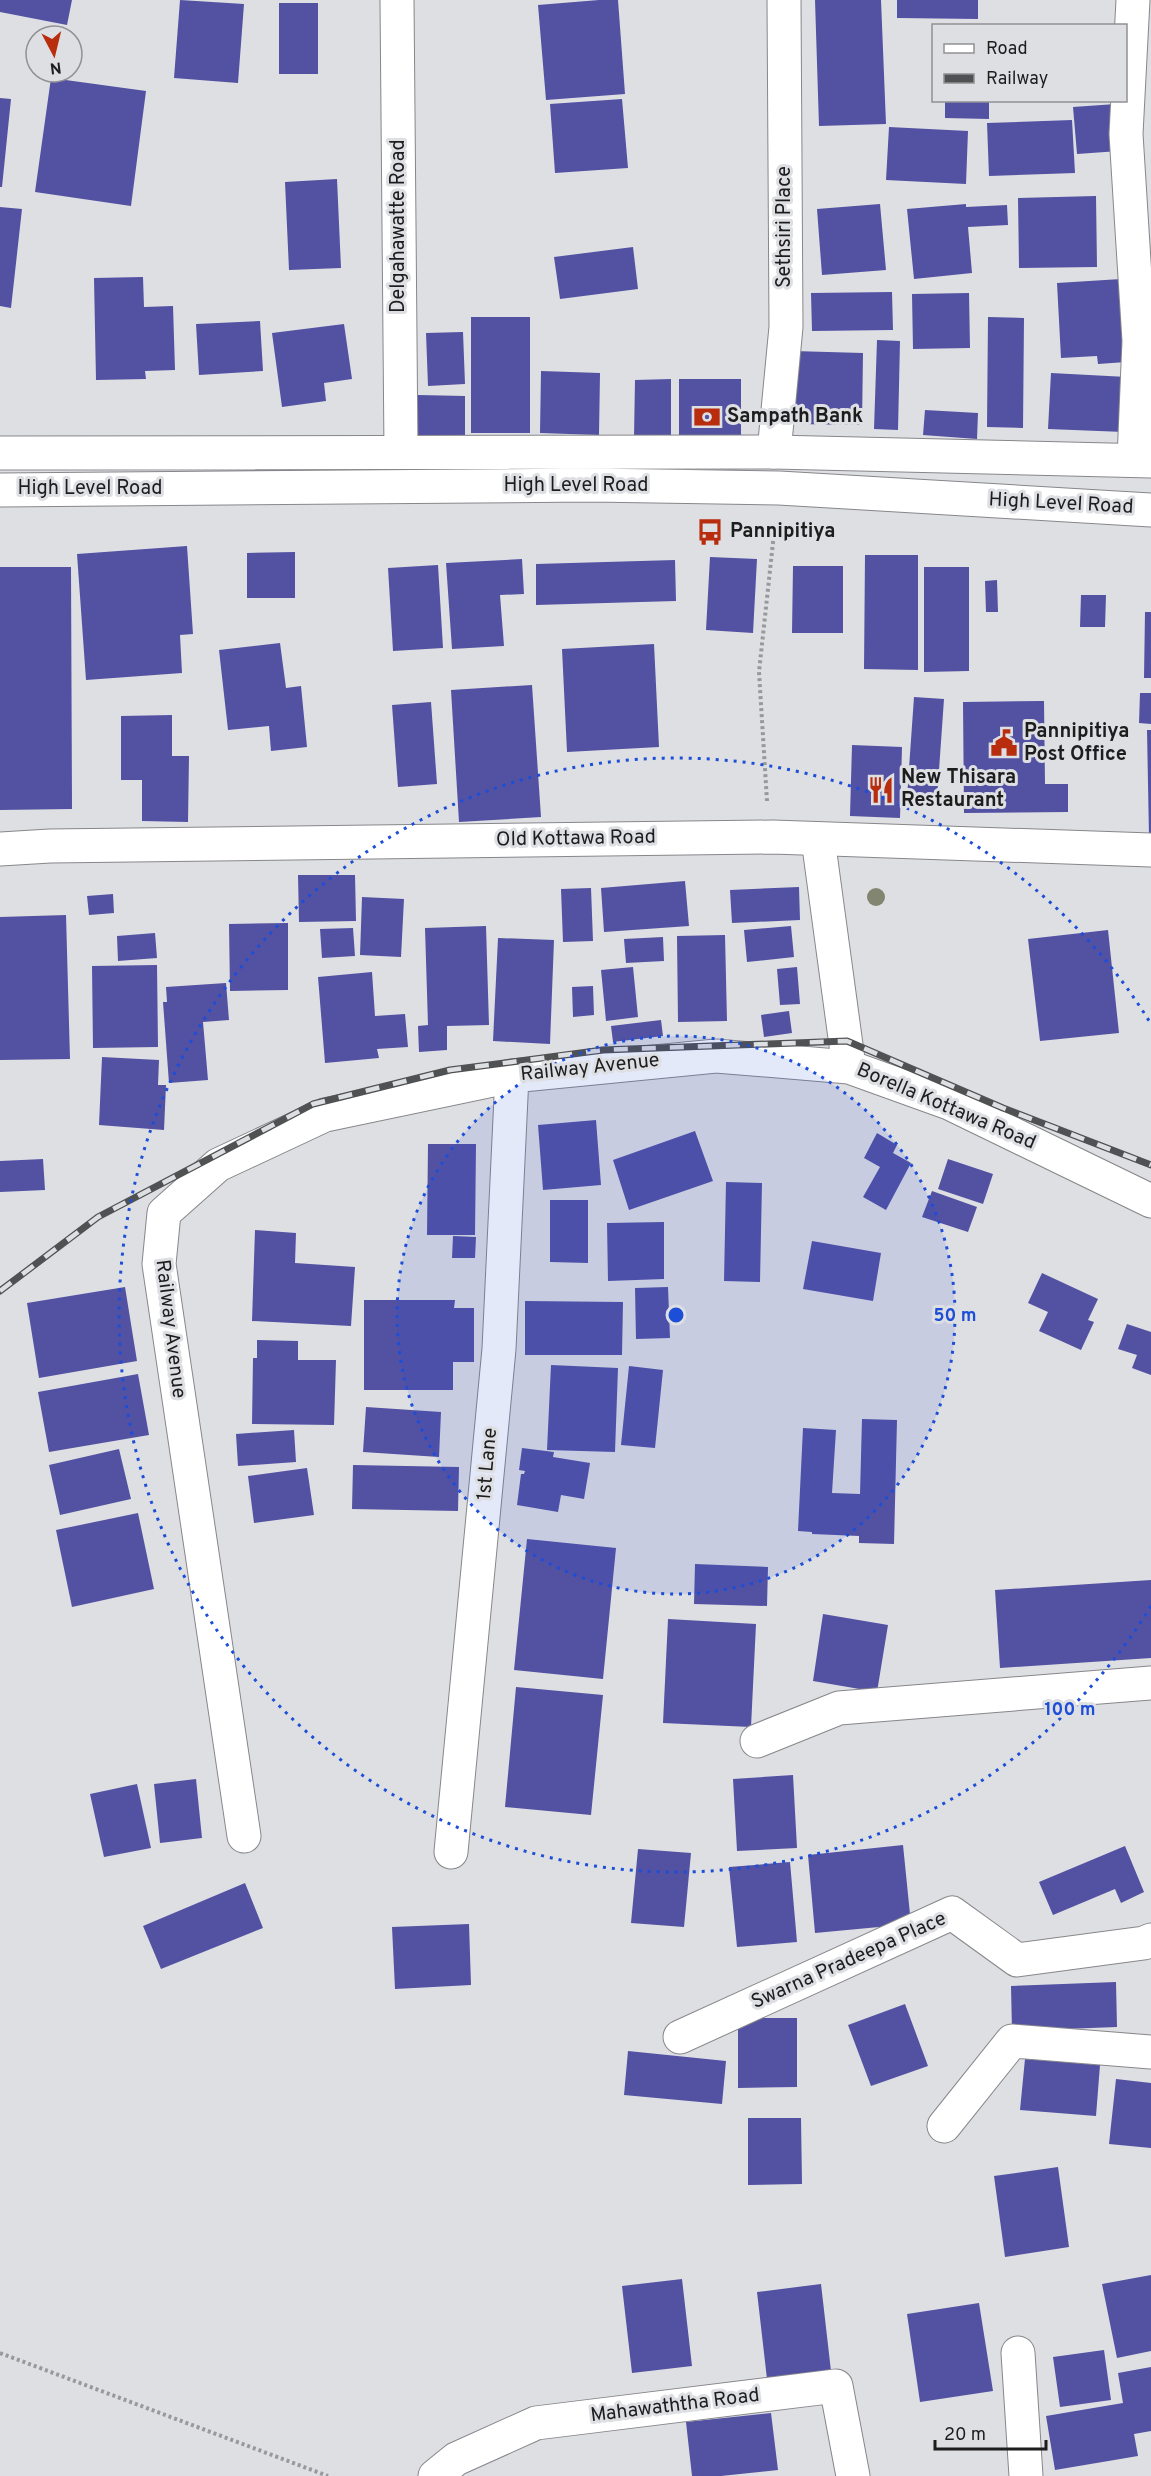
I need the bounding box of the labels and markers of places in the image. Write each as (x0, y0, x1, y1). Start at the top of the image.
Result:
bank icon: Sampath Bank (692, 402, 722, 432)
place label: Sampath Bank (727, 404, 863, 430)
bus stop icon: Pannipitiya (695, 517, 725, 547)
place label: Pannipitiya (730, 519, 835, 545)
place label: Pannipitiya Post Office (1024, 719, 1129, 768)
public building icon: Pannipitiya Post Office (989, 728, 1019, 758)
place label: New Thisara Restaurant (901, 765, 1016, 814)
restaurant icon: New Thisara Restaurant (866, 775, 896, 805)
centre of rings (666, 1305, 686, 1325)

